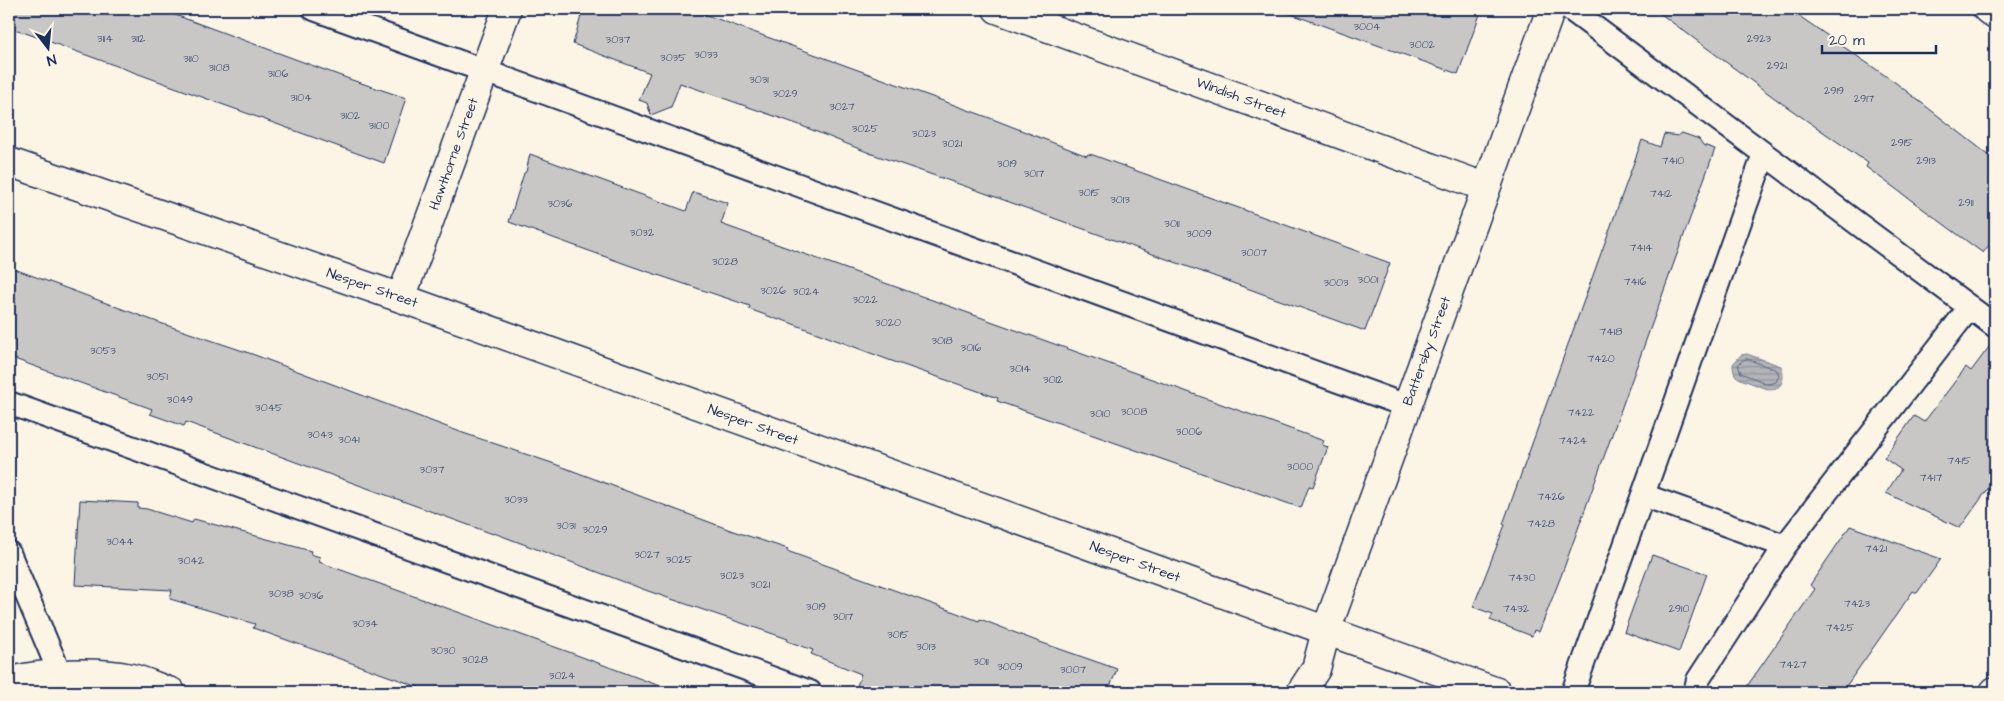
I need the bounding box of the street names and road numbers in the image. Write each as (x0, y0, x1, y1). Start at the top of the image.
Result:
street label: Windish Street (1193, 72, 1289, 124)
street label: Hawthorne Street (424, 95, 484, 213)
street label: Nesper Street (324, 263, 421, 313)
street label: Battersby Street (1398, 293, 1456, 408)
street label: Nesper Street (705, 399, 801, 451)
street label: Nesper Street (1087, 536, 1183, 588)

